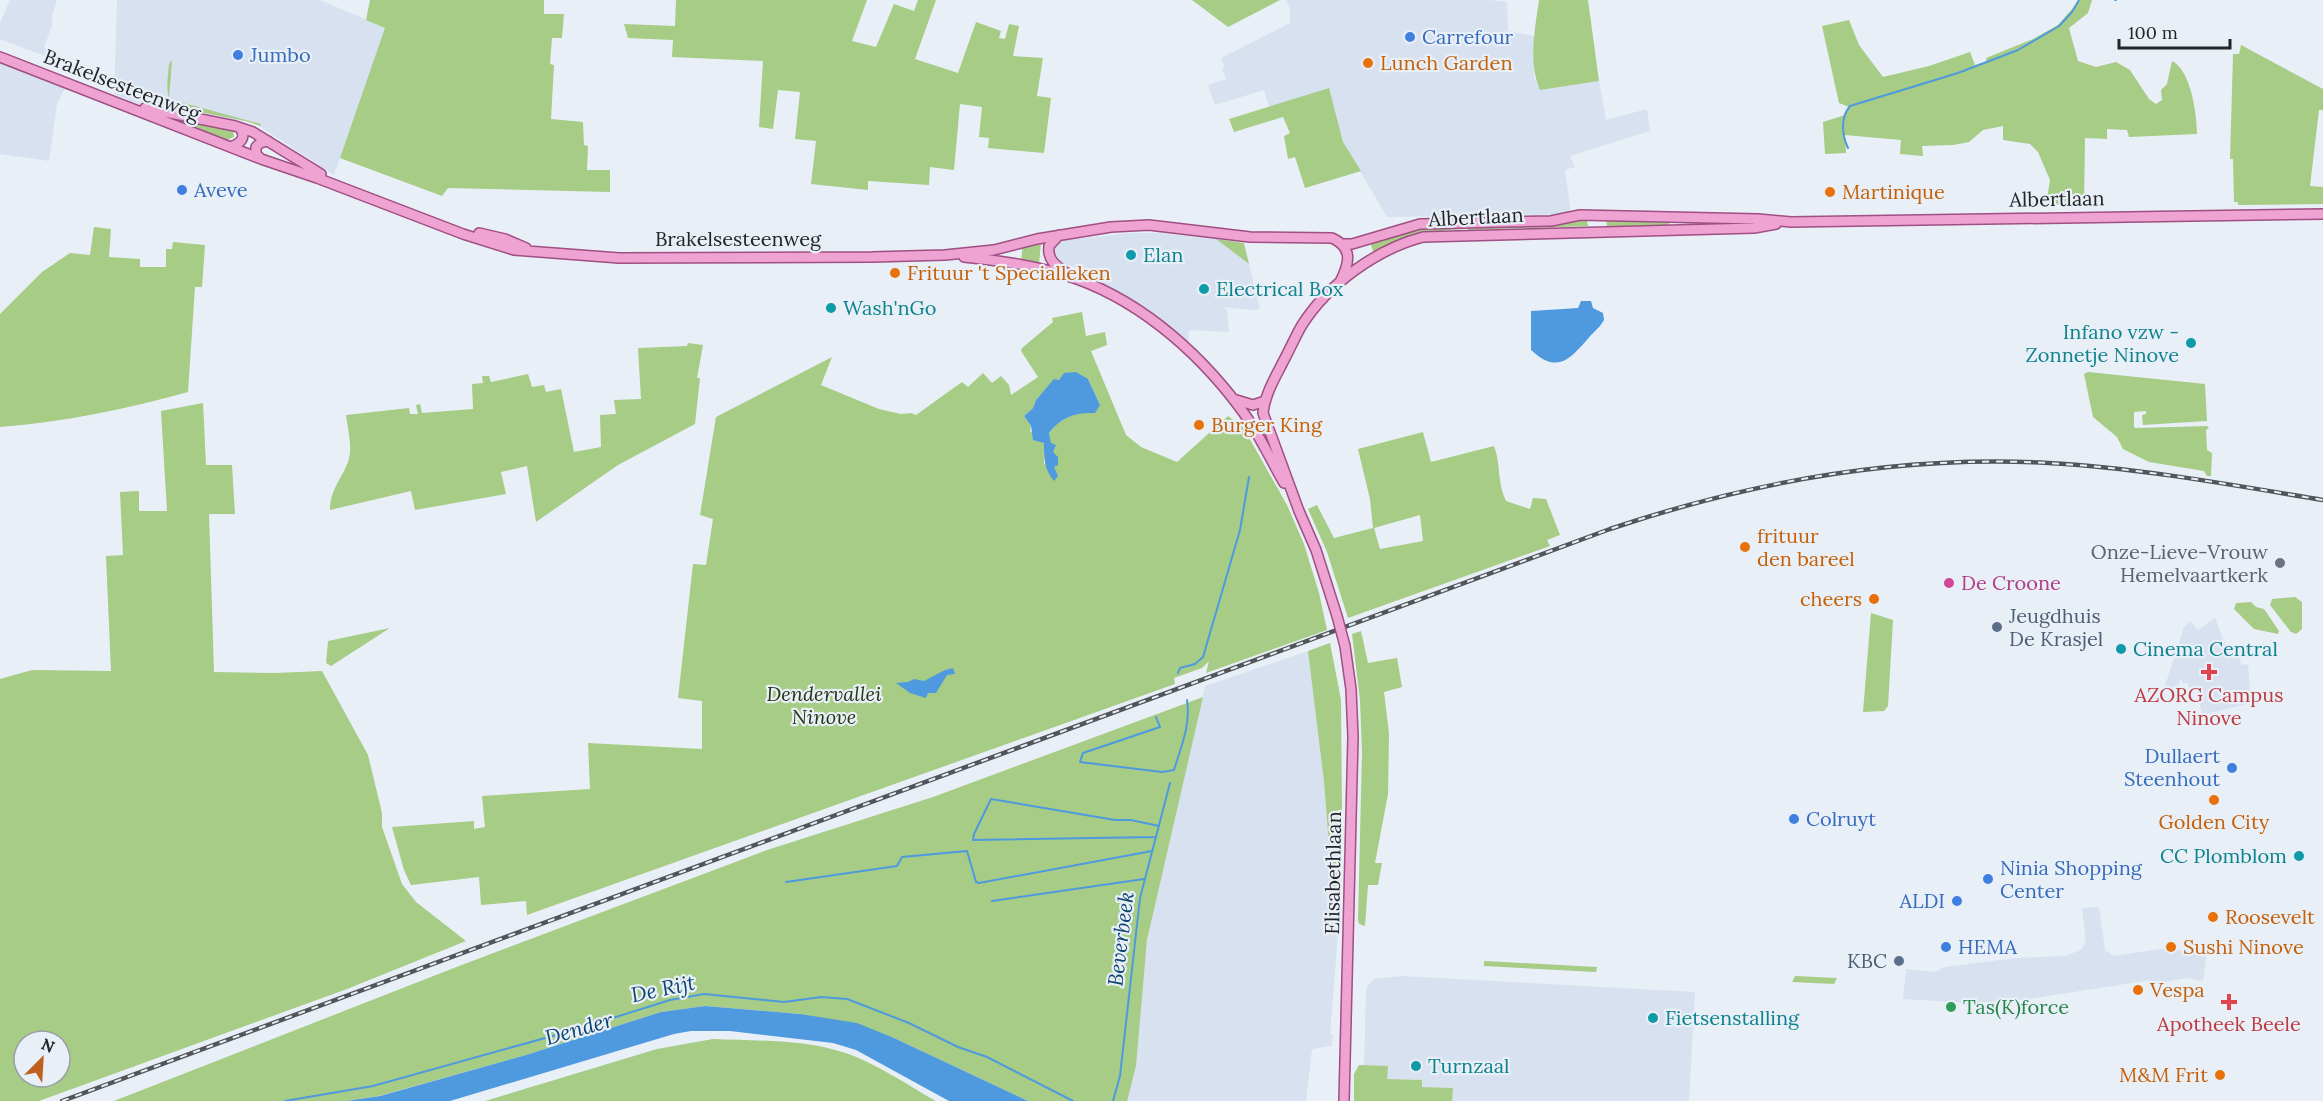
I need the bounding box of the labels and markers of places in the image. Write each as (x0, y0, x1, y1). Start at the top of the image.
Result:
place label: Carrefour (1422, 24, 1514, 49)
marker: Carrefour (1403, 30, 1417, 44)
place label: Jumbo (249, 42, 311, 67)
marker: Jumbo (231, 48, 245, 62)
place label: Lunch Garden (1380, 50, 1513, 75)
marker: Lunch Garden (1361, 56, 1375, 70)
place label: Aveve (193, 177, 248, 202)
place label: Martinique (1842, 179, 1945, 204)
marker: Aveve (175, 183, 189, 197)
marker: Martinique (1823, 185, 1837, 199)
place label: Elan (1143, 242, 1183, 267)
marker: Elan (1124, 248, 1138, 262)
place label: Frituur 't Specialleken (907, 260, 1111, 285)
marker: Frituur 't Specialleken (888, 266, 902, 280)
place label: Electrical Box (1216, 276, 1344, 301)
marker: Electrical Box (1197, 282, 1211, 296)
place label: Wash'nGo (843, 295, 936, 320)
marker: Wash'nGo (824, 301, 838, 315)
place label: Infano vzw - Zonnetje Ninove (2026, 319, 2179, 367)
marker: Infano vzw - Zonnetje Ninove (2184, 336, 2198, 350)
place label: Burger King (1211, 412, 1323, 437)
marker: Burger King (1192, 418, 1206, 432)
place label: frituur den bareel (1757, 523, 1855, 571)
place label: Onze-Lieve-Vrouw Hemelvaartkerk (2091, 539, 2268, 587)
marker: frituur den bareel (1738, 540, 1752, 554)
marker: Onze-Lieve-Vrouw Hemelvaartkerk (2273, 556, 2287, 570)
place label: De Croone (1961, 570, 2061, 595)
marker: De Croone (1942, 576, 1956, 590)
place label: cheers (1800, 586, 1862, 611)
marker: cheers (1867, 592, 1881, 606)
place label: Jeugdhuis De Krasjel (2008, 603, 2103, 651)
marker: Jeugdhuis De Krasjel (1990, 620, 2004, 634)
place label: Cinema Central (2133, 636, 2278, 661)
marker: Cinema Central (2114, 642, 2128, 656)
marker: AZORG Campus Ninove (2200, 663, 2218, 681)
place label: AZORG Campus Ninove (2134, 682, 2283, 730)
place label: Dullaert Steenhout (2124, 743, 2220, 791)
marker: Dullaert Steenhout (2225, 761, 2239, 775)
marker: Golden City (2207, 793, 2221, 807)
place label: Colruyt (1806, 806, 1876, 831)
place label: Golden City (2159, 809, 2270, 834)
marker: Colruyt (1787, 812, 1801, 826)
place label: CC Plomblom (2160, 843, 2287, 868)
marker: CC Plomblom (2292, 849, 2306, 863)
place label: Ninia Shopping Center (2000, 855, 2143, 903)
marker: Ninia Shopping Center (1981, 872, 1995, 886)
place label: ALDI (1899, 888, 1945, 913)
marker: ALDI (1950, 894, 1964, 908)
place label: Roosevelt (2225, 904, 2315, 929)
marker: Roosevelt (2206, 910, 2220, 924)
place label: HEMA (1958, 934, 2017, 959)
place label: Sushi Ninove (2183, 934, 2304, 959)
marker: HEMA (1939, 940, 1953, 954)
marker: Sushi Ninove (2164, 940, 2178, 954)
place label: KBC (1847, 948, 1887, 973)
marker: KBC (1892, 954, 1906, 968)
place label: Vespa (2149, 977, 2205, 1002)
marker: Vespa (2131, 983, 2145, 997)
place label: Tas(K)force (1963, 994, 2069, 1020)
marker: Apotheek Beele (2222, 995, 2236, 1009)
marker: Tas(K)force (1944, 1000, 1958, 1014)
place label: Fietsenstalling (1665, 1005, 1800, 1030)
marker: Fietsenstalling (1646, 1011, 1660, 1025)
place label: Apotheek Beele (2156, 1011, 2301, 1036)
place label: Turnzaal (1428, 1053, 1510, 1078)
marker: Turnzaal (1409, 1059, 1423, 1073)
place label: M&M Frit (2119, 1062, 2208, 1087)
marker: M&M Frit (2213, 1068, 2227, 1082)

